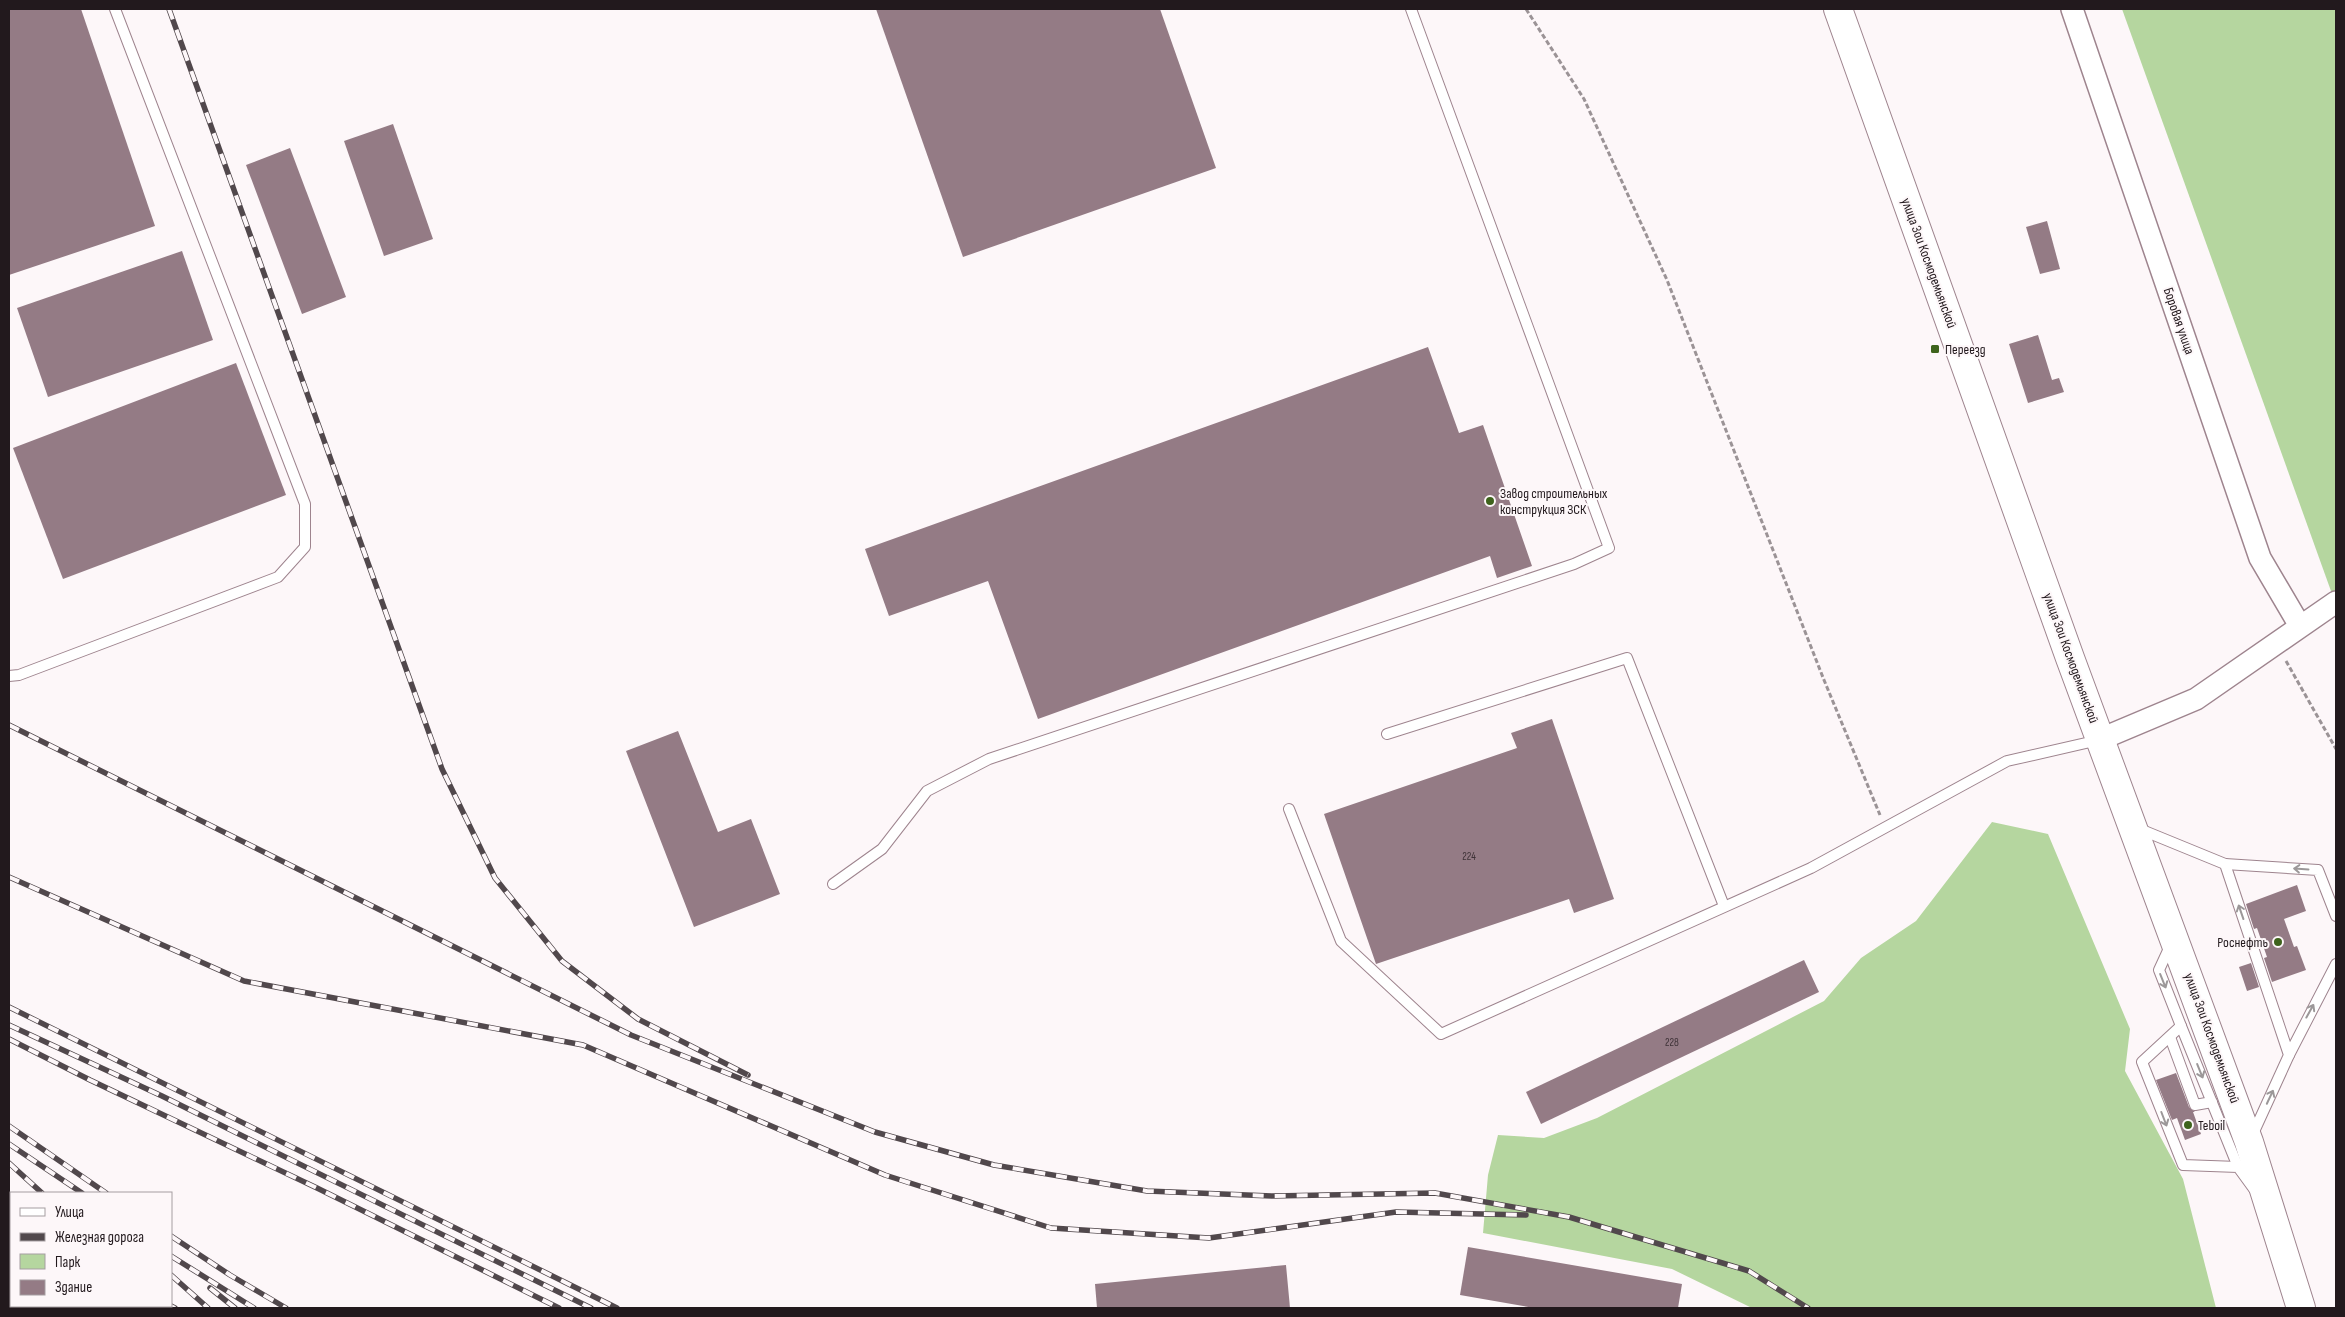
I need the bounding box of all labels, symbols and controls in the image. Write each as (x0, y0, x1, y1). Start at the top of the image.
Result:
street label: улица Зои Космодемьянской (1898, 196, 1961, 331)
street label: Боровая улица (2160, 285, 2198, 357)
place label: Переезд (1945, 341, 1986, 358)
marker: Переезд (1929, 343, 1941, 355)
place label: Завод строительных конструкция ЗСК (1500, 485, 1608, 518)
marker: Завод строительных конструкция ЗСК (1484, 495, 1496, 507)
street label: улица Зои Космодемьянской (2040, 591, 2103, 726)
house number: 224 (1462, 850, 1476, 863)
one-way arrow (2293, 864, 2309, 873)
one-way arrow (2236, 905, 2245, 920)
place label: Роснефть (2217, 934, 2268, 951)
marker: Роснефть (2272, 936, 2284, 948)
street label: улица Зои Космодемьянской (2181, 971, 2244, 1106)
one-way arrow (2159, 973, 2169, 988)
one-way arrow (2306, 1004, 2315, 1019)
house number: 228 (1665, 1036, 1679, 1049)
one-way arrow (2195, 1063, 2205, 1078)
one-way arrow (2265, 1090, 2275, 1105)
one-way arrow (2160, 1110, 2169, 1126)
place label: Teboil (2198, 1117, 2225, 1134)
marker: Teboil (2182, 1119, 2194, 1131)
legend (10, 1192, 172, 1307)
text: Улица (55, 1203, 84, 1222)
text: Железная дорога (55, 1228, 144, 1247)
text: Парк (55, 1253, 81, 1272)
text: Здание (55, 1278, 92, 1297)

